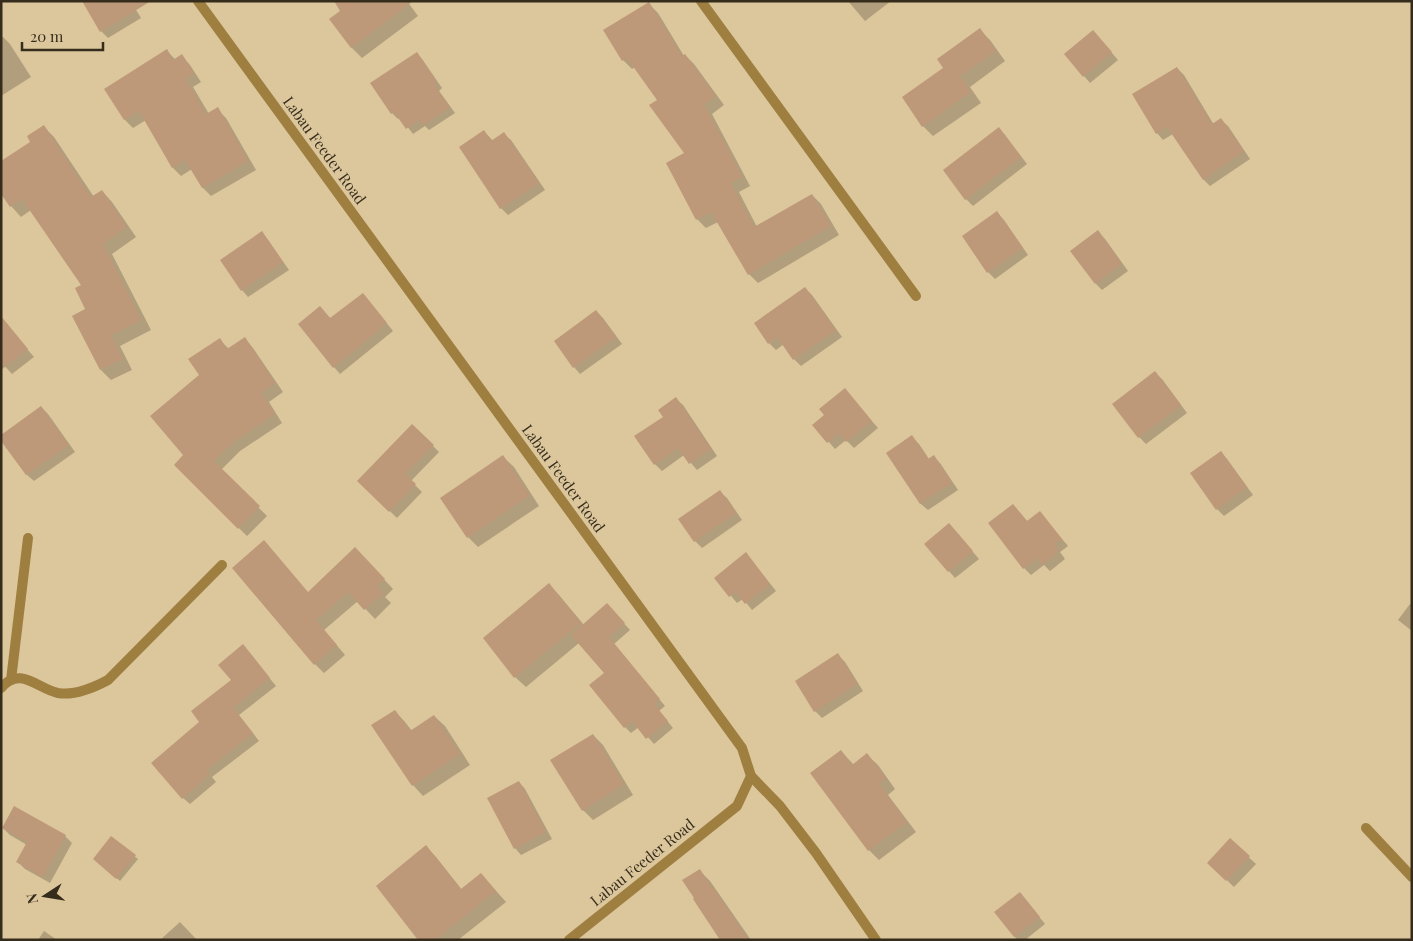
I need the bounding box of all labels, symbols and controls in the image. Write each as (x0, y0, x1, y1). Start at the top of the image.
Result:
scale bar (22, 20, 104, 52)
text: 20 m (30, 26, 64, 46)
street label: Labau Feeder Road (279, 92, 371, 208)
street label: Labau Feeder Road (518, 420, 610, 536)
street label: Labau Feeder Road (586, 814, 698, 910)
north arrow (20, 871, 70, 921)
text: N (21, 892, 42, 906)

